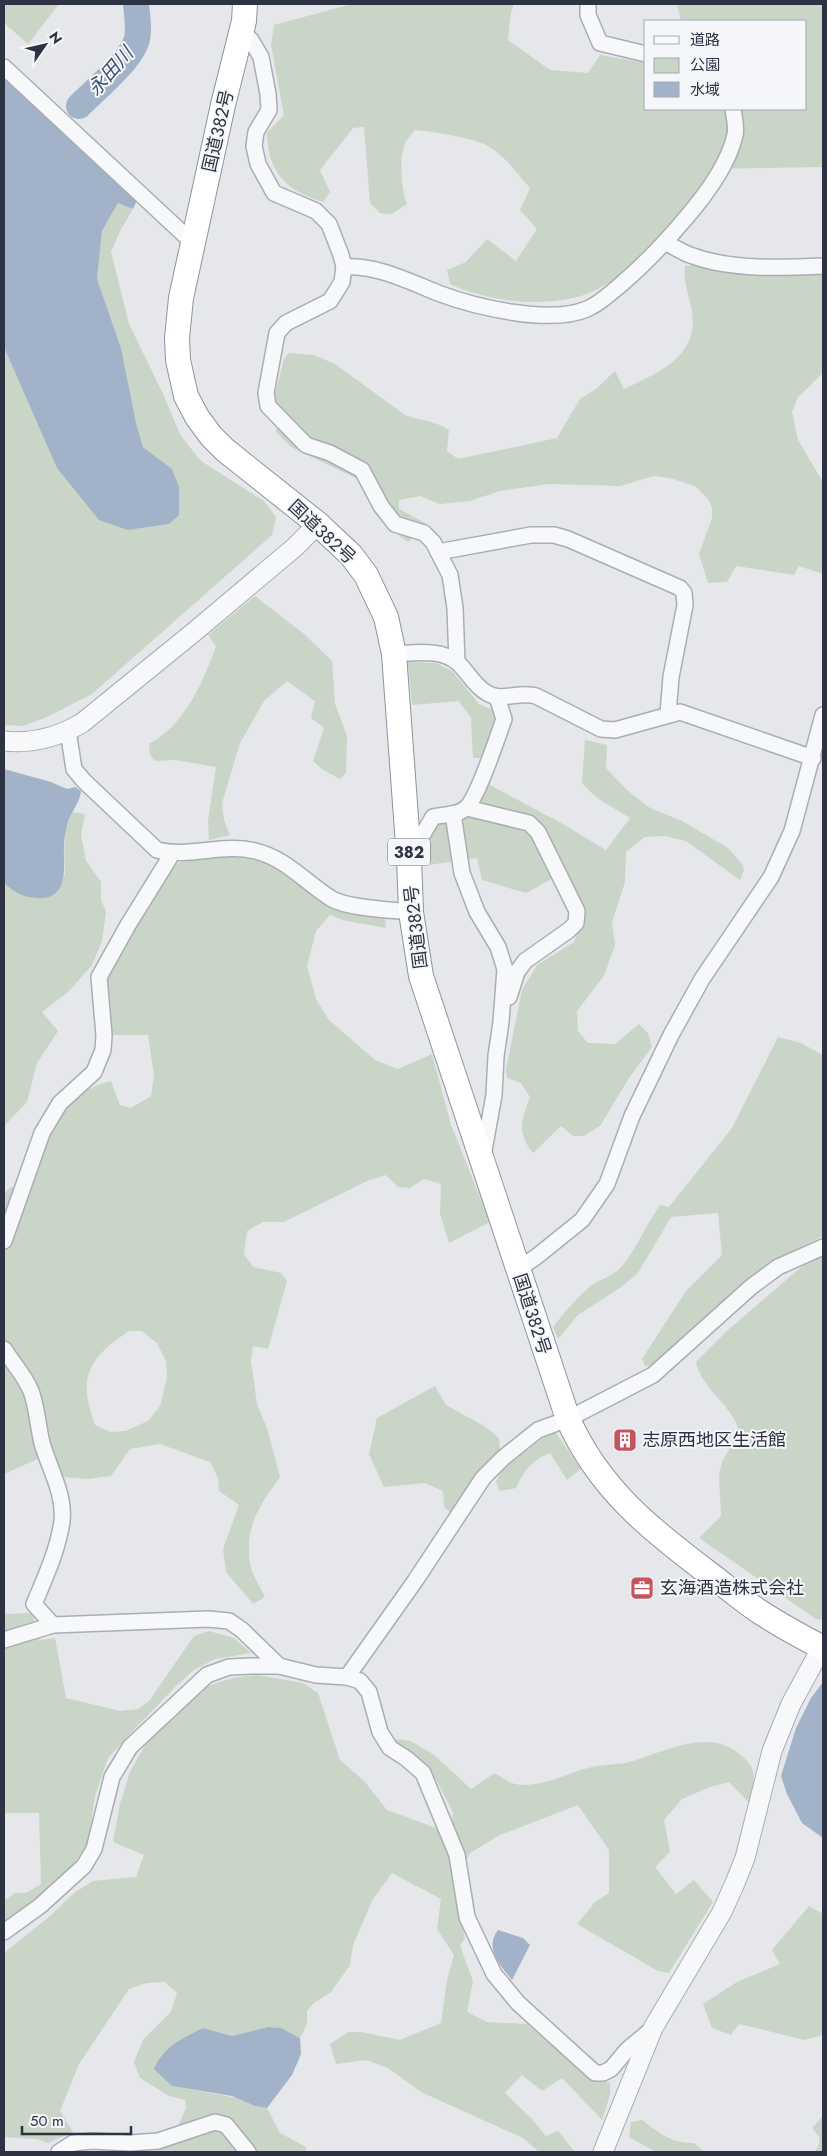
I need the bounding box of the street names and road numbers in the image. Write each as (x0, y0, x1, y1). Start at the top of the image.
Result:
street label: 国道382号 (196, 87, 240, 175)
street label: 国道382号 (282, 494, 362, 570)
road number: 382 (388, 839, 430, 866)
street label: 国道382号 (398, 884, 434, 970)
street label: 国道382号 (507, 1270, 557, 1358)

